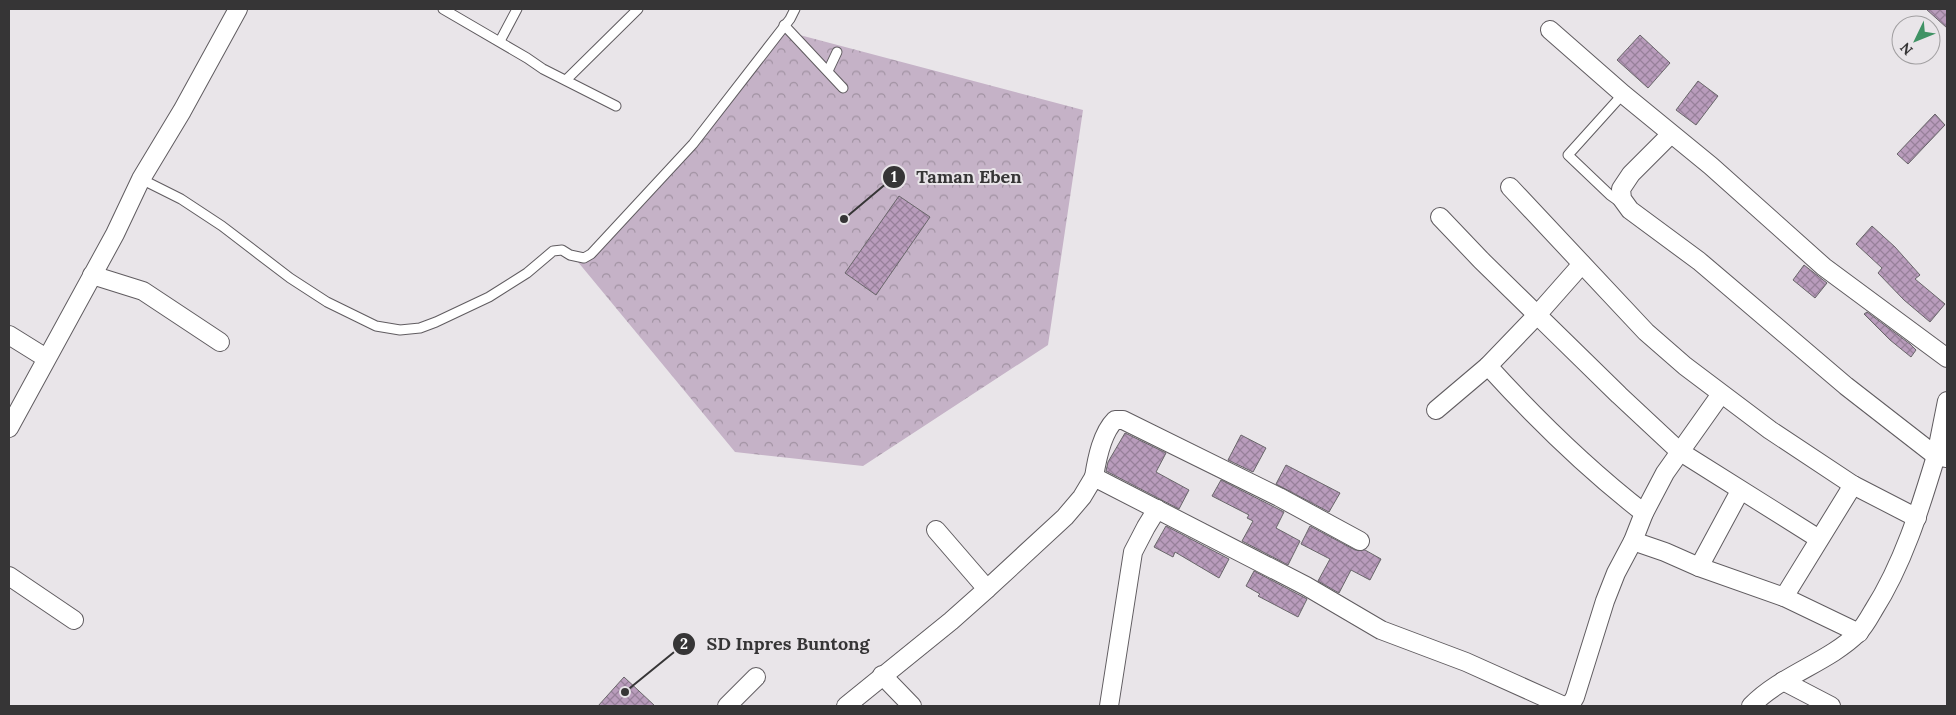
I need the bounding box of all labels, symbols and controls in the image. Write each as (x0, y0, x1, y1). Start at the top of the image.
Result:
north arrow (1891, 15, 1941, 65)
text: N (1896, 39, 1917, 59)
callout: Taman Eben (882, 161, 1032, 194)
text: Taman Eben (916, 165, 1022, 188)
text: 1 (891, 167, 897, 186)
callout: SD Inpres Buntong (672, 627, 880, 660)
text: SD Inpres Buntong (706, 632, 871, 655)
text: 2 (680, 634, 688, 653)

